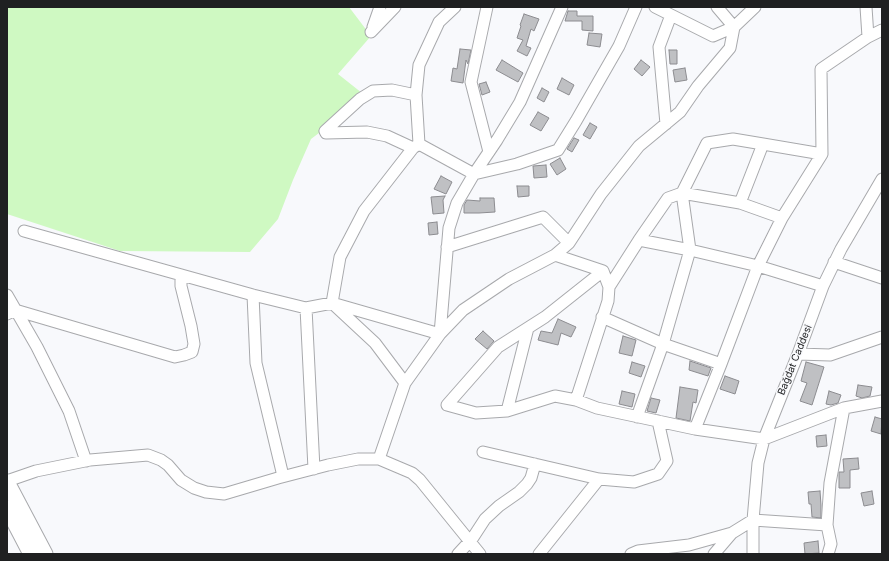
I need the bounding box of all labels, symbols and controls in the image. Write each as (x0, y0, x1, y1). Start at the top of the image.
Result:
street label: Bağdat Caddesi (775, 323, 815, 397)

